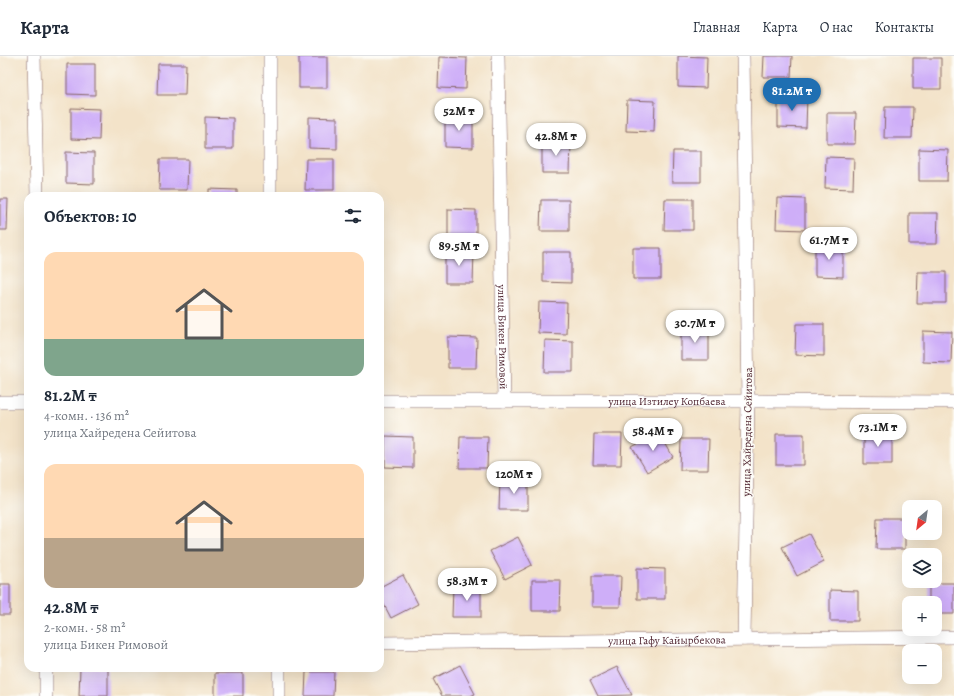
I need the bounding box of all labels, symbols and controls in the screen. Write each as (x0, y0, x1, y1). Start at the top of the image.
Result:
text: Карта (20, 15, 69, 41)
text: Главная (693, 18, 740, 37)
text: Карта (762, 18, 798, 37)
text: О нас (820, 18, 853, 37)
text: Контакты (875, 18, 934, 37)
pin: 81.2M ₸ (755, 78, 829, 112)
text: 81.2M ₸ (772, 82, 812, 99)
pin: 52M ₸ (431, 98, 487, 132)
text: 52M ₸ (443, 102, 475, 119)
pin: 42.8M ₸ (519, 123, 593, 157)
text: 42.8M ₸ (535, 127, 577, 144)
text: Объектов: 10 (44, 205, 137, 228)
icon: filters (342, 205, 364, 227)
pin: 61.7M ₸ (792, 227, 866, 261)
text: 61.7M ₸ (809, 231, 849, 248)
pin: 89.5M ₸ (422, 233, 496, 267)
text: 89.5M ₸ (439, 237, 479, 254)
icon: home (168, 278, 240, 350)
street label: улица Бикен Римовой (494, 283, 511, 390)
pin: 30.7M ₸ (658, 310, 732, 344)
text: 30.7M ₸ (675, 314, 715, 331)
street label: улица Хайредена Сейитова (739, 366, 756, 498)
text: 81.2M ₸ (44, 384, 97, 407)
street label: улица Изтилеу Копбаева (607, 394, 726, 409)
text: 4-комн. · 136 m² (44, 407, 129, 424)
pin: 73.1M ₸ (841, 414, 915, 448)
pin: 58.4M ₸ (616, 418, 690, 452)
text: 73.1M ₸ (859, 418, 897, 435)
text: 58.4M ₸ (632, 422, 674, 439)
text: улица Хайредена Сейитова (44, 424, 197, 441)
pin: 120M ₸ (481, 461, 547, 495)
text: 120M ₸ (495, 465, 533, 482)
icon: home (168, 490, 240, 562)
north arrow (902, 500, 942, 540)
map controls (902, 500, 942, 684)
button: layers (902, 548, 942, 588)
pin: 58.3M ₸ (430, 568, 504, 602)
text: 58.3M ₸ (447, 572, 487, 589)
text: 42.8M ₸ (44, 596, 99, 619)
button: + (902, 596, 942, 636)
text: 2-комн. · 58 m² (44, 619, 125, 636)
street label: улица Гафу Кайырбекова (607, 632, 727, 649)
text: улица Бикен Римовой (44, 636, 168, 653)
button: − (902, 644, 942, 684)

